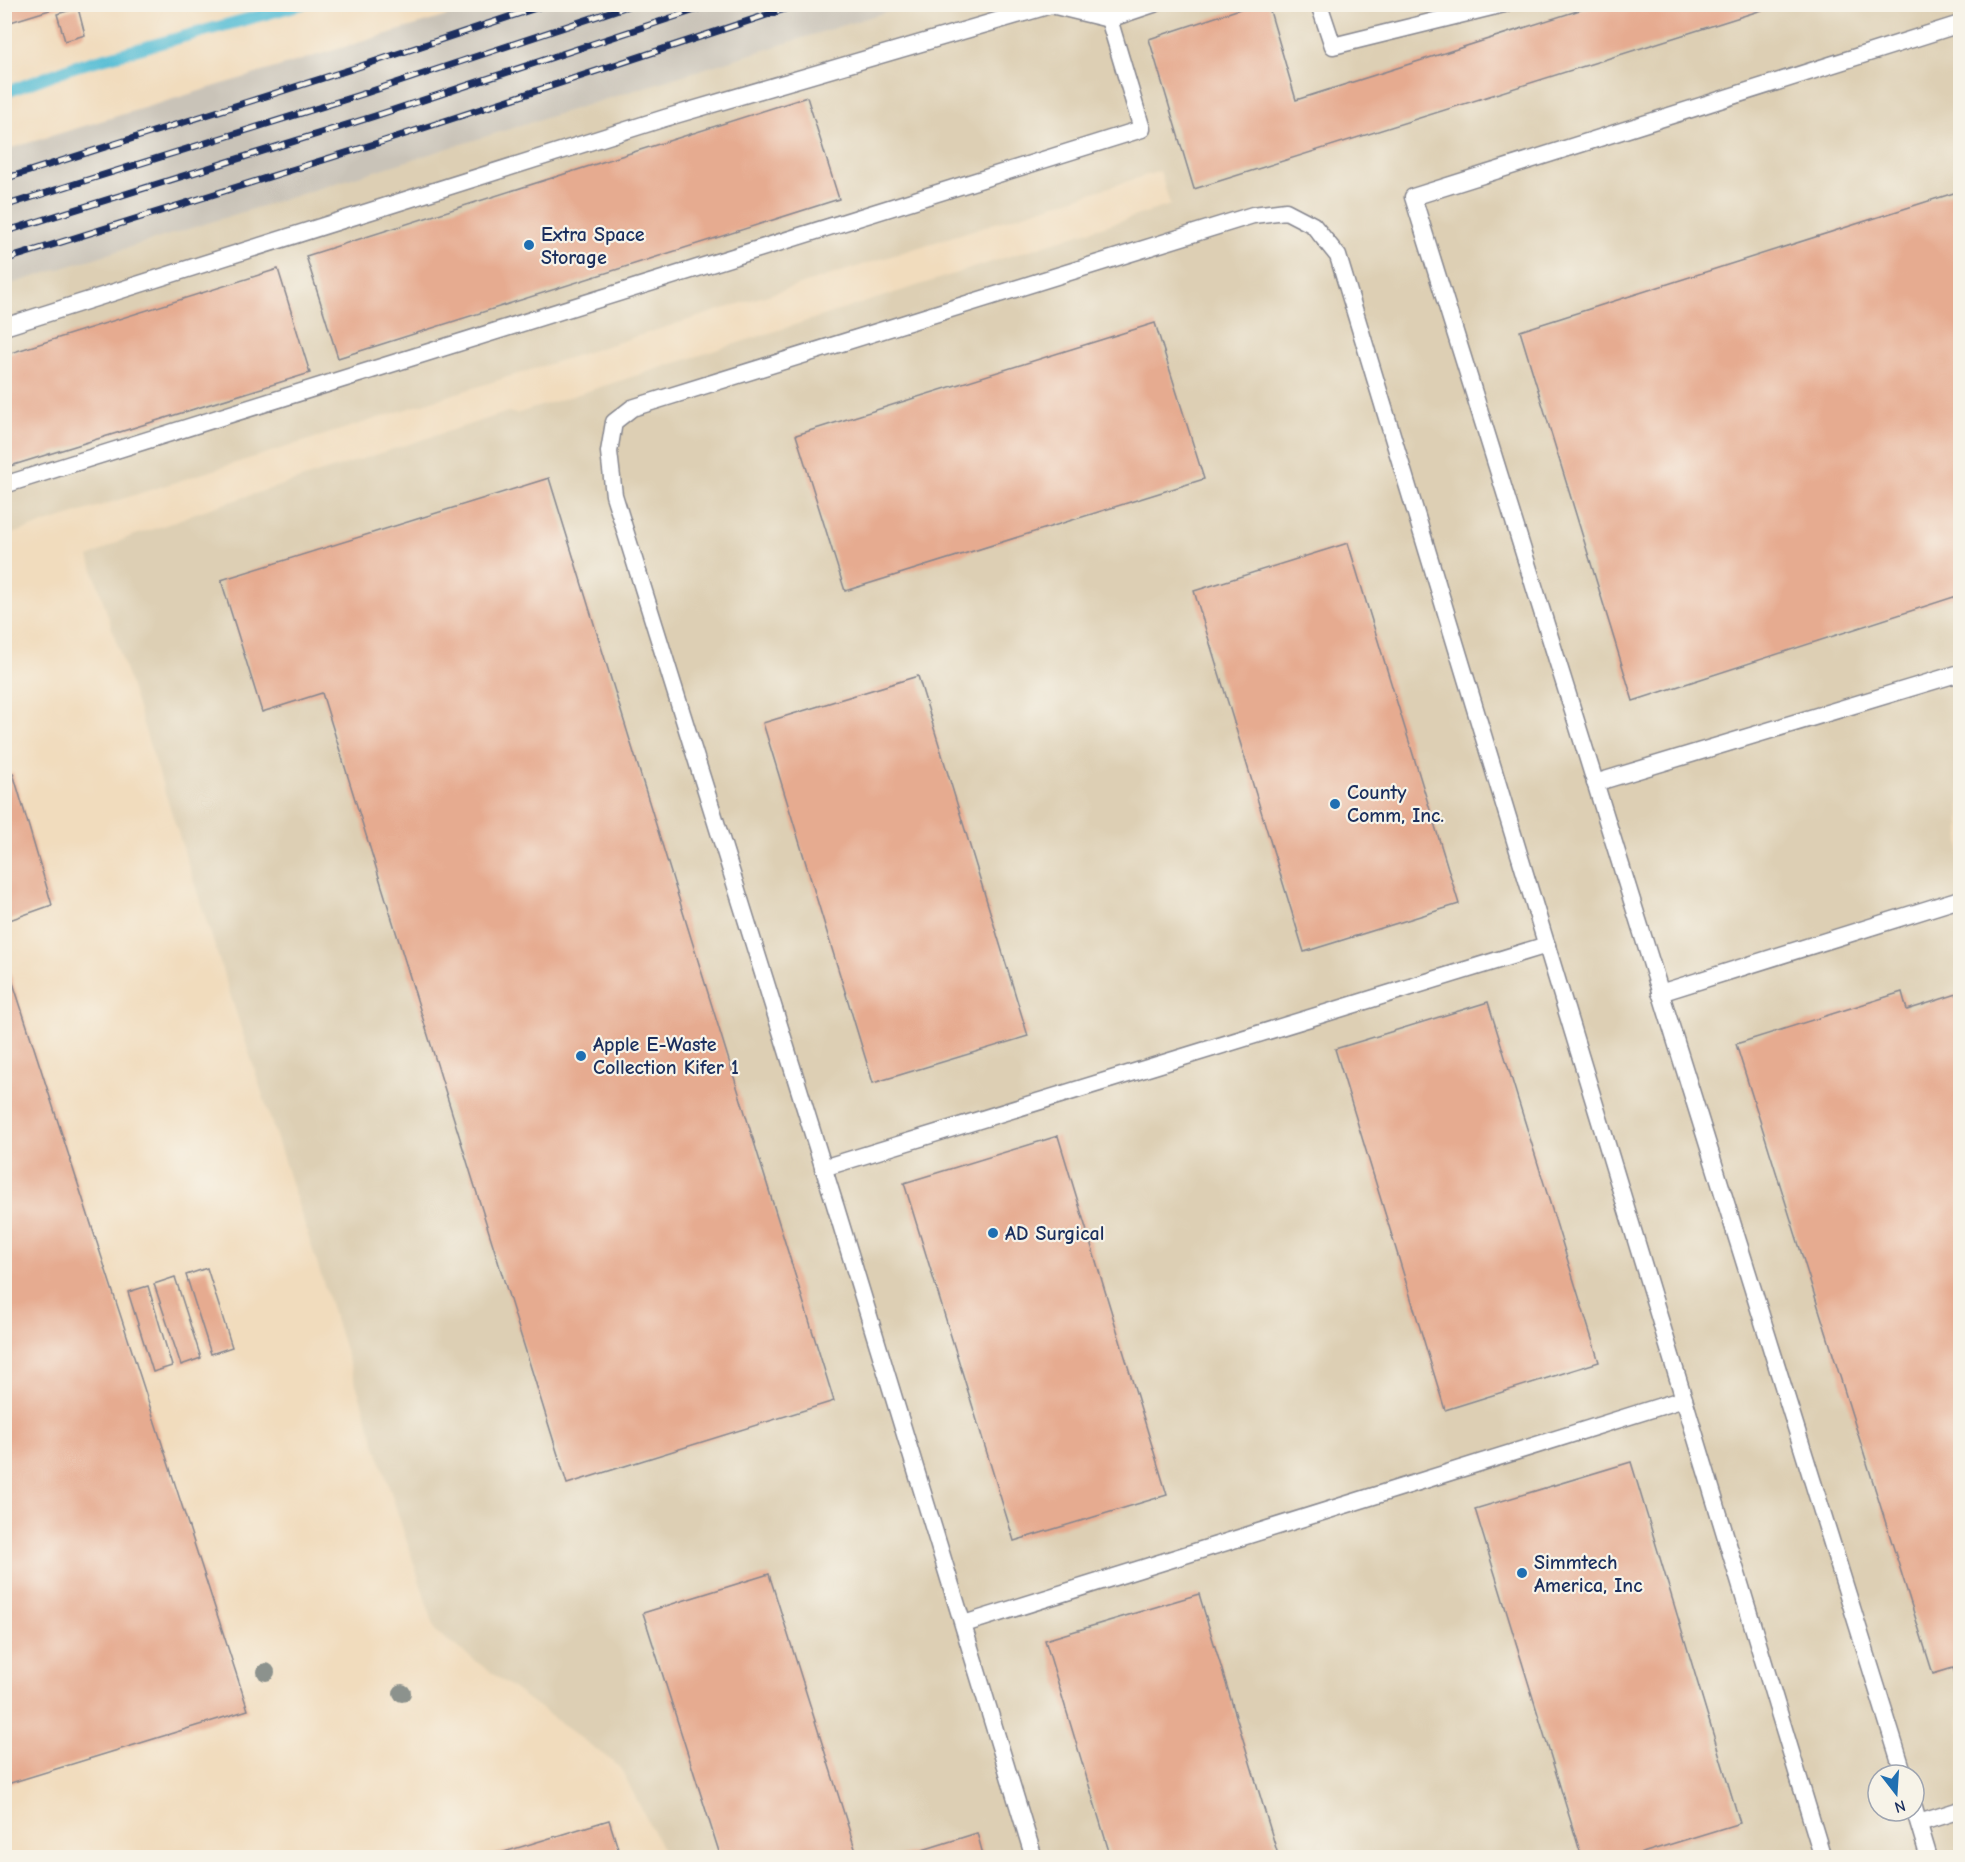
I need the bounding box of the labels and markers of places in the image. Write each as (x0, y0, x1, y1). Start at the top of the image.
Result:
place label: Extra Space Storage (541, 223, 645, 269)
marker: Extra Space Storage (522, 238, 536, 252)
place label: County Comm, Inc. (1347, 781, 1444, 827)
marker: County Comm, Inc. (1328, 797, 1342, 811)
place label: Apple E-Waste Collection Kifer 1 (593, 1033, 739, 1079)
marker: Apple E-Waste Collection Kifer 1 (574, 1049, 588, 1063)
place label: AD Surgical (1005, 1222, 1104, 1245)
marker: AD Surgical (986, 1226, 1000, 1240)
place label: Simmtech America, Inc (1534, 1551, 1643, 1597)
marker: Simmtech America, Inc (1515, 1566, 1529, 1580)

